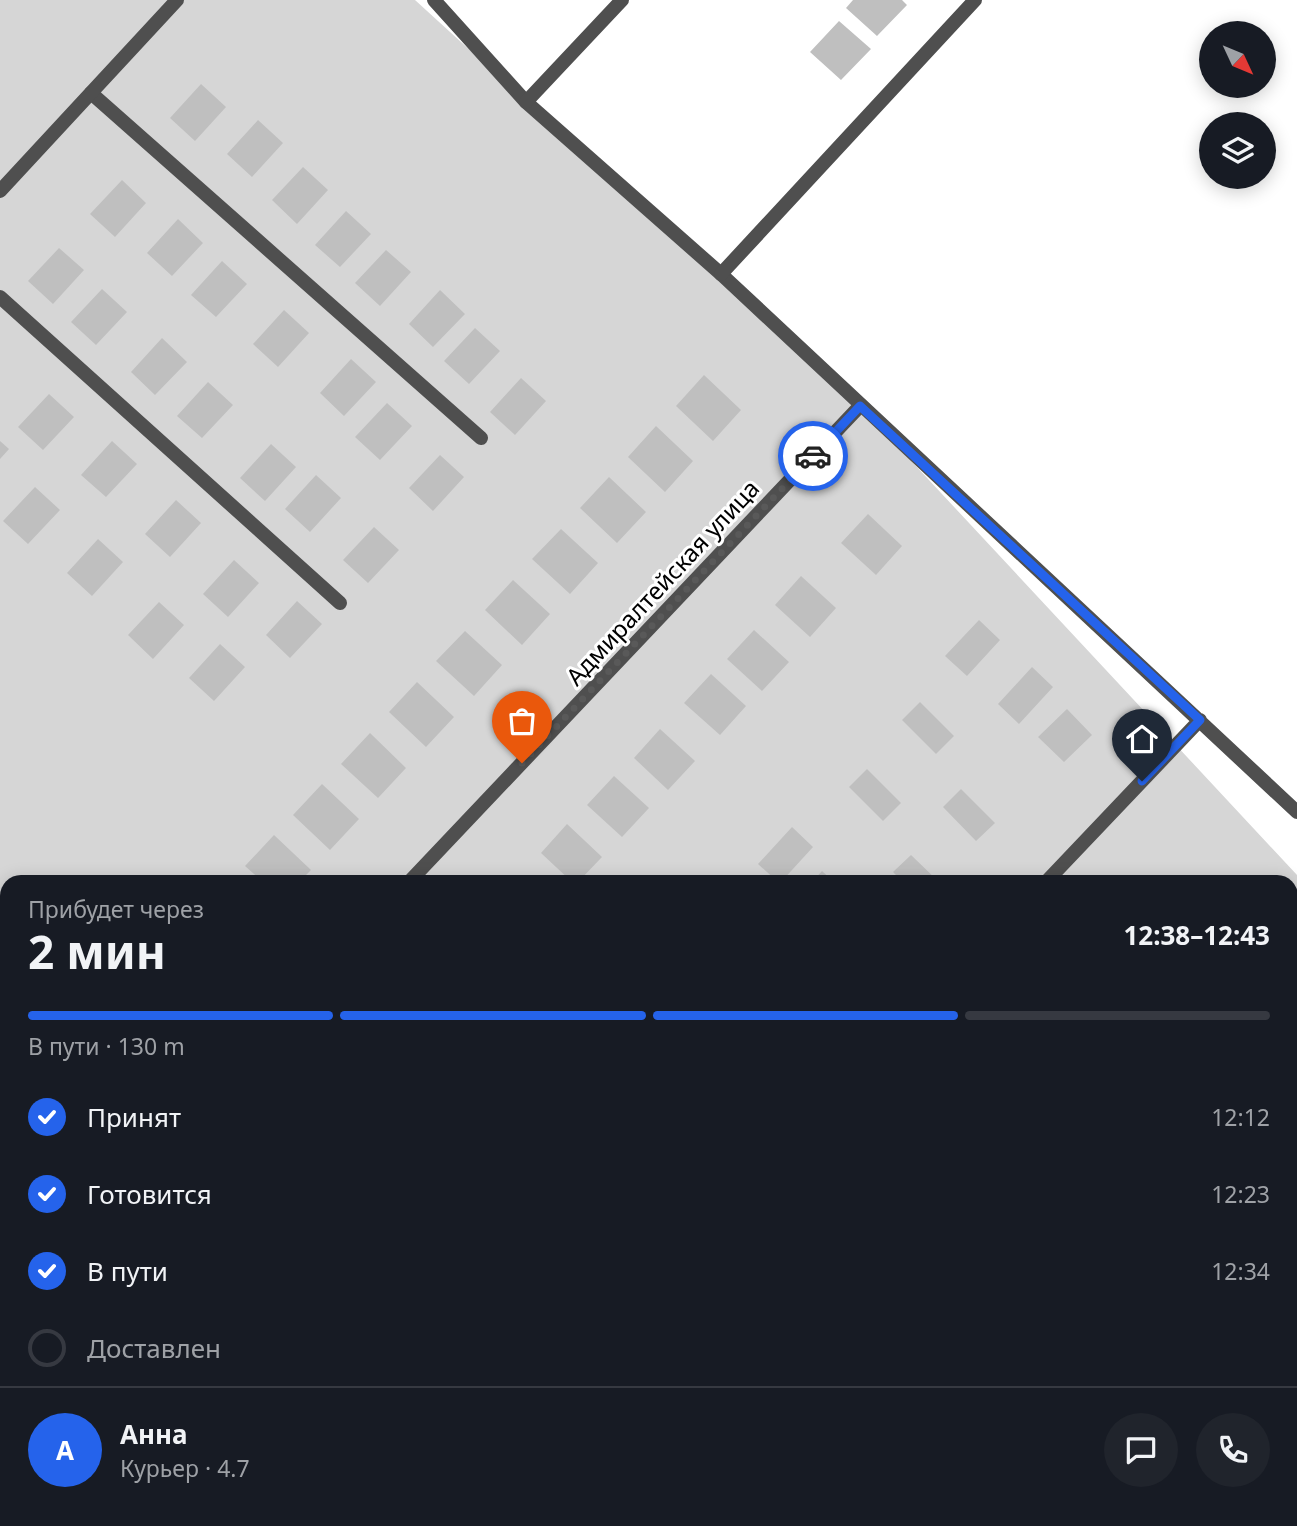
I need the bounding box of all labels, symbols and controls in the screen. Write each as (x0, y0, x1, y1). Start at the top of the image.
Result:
north arrow (1199, 21, 1276, 98)
map controls (1199, 21, 1276, 189)
button: layers (1199, 112, 1276, 189)
courier (778, 421, 848, 491)
icon: car (794, 437, 832, 475)
street label: Адмиралтейская улица (558, 472, 766, 692)
pin (492, 691, 552, 763)
icon: bag (503, 702, 541, 740)
pin (1112, 709, 1172, 781)
icon: home (1123, 720, 1161, 758)
text: Прибудет через (28, 893, 204, 925)
text: 12:38–12:43 (1123, 917, 1270, 953)
text: 2 мин (28, 920, 166, 982)
text: В пути · 130 m (28, 1030, 185, 1062)
icon: check (28, 1098, 66, 1136)
text: Принят (87, 1099, 181, 1135)
text: 12:12 (1211, 1101, 1270, 1133)
icon: check (28, 1175, 66, 1213)
text: Готовится (87, 1176, 212, 1212)
text: 12:23 (1211, 1178, 1270, 1210)
icon: check (28, 1252, 66, 1290)
text: В пути (87, 1253, 168, 1289)
text: 12:34 (1211, 1255, 1270, 1287)
text: Доставлен (87, 1330, 221, 1366)
button: chat (1104, 1413, 1178, 1487)
button: phone (1196, 1413, 1270, 1487)
text: Анна (120, 1416, 188, 1452)
text: А (56, 1432, 74, 1468)
text: Курьер · 4.7 (120, 1452, 250, 1484)

